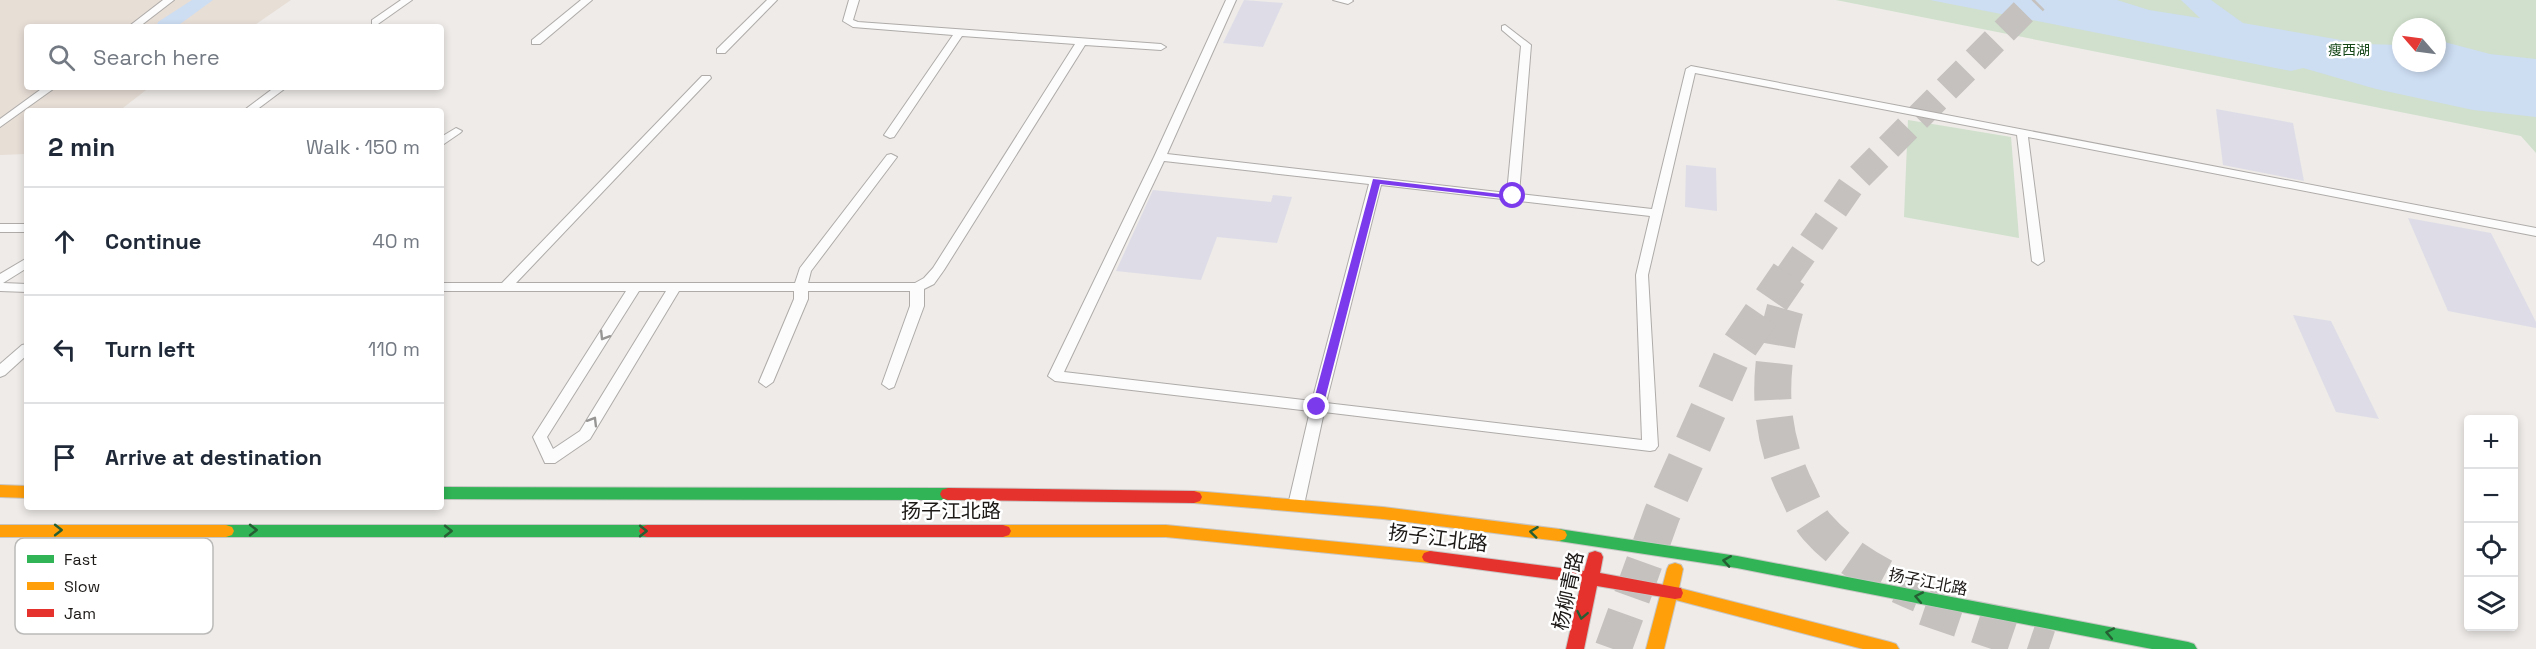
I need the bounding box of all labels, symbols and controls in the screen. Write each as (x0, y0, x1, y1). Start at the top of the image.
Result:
north arrow (2392, 18, 2446, 72)
search box (24, 24, 444, 90)
icon: search (45, 41, 78, 74)
park label: 瘦西湖 (2328, 41, 2370, 59)
text: Search here (93, 43, 220, 71)
text: 2 min (48, 130, 115, 164)
text: Walk · 150 m (306, 134, 420, 160)
route start (1499, 182, 1525, 208)
icon: ahead (48, 225, 81, 258)
text: Continue (105, 227, 201, 255)
text: 40 m (372, 228, 420, 254)
one-way arrow (599, 330, 611, 340)
icon: left (48, 333, 81, 366)
text: Turn left (105, 335, 195, 363)
text: 110 m (368, 336, 420, 362)
route end (1303, 393, 1329, 419)
map controls (2464, 415, 2518, 631)
button: + (2464, 415, 2518, 469)
one-way arrow (586, 417, 598, 427)
icon: arrive (48, 441, 81, 474)
text: Arrive at destination (105, 443, 322, 471)
button: − (2464, 469, 2518, 523)
street label: 扬子江北路 (901, 498, 1001, 524)
street label: 扬子江北路 (1387, 519, 1489, 557)
button: locate (2464, 523, 2518, 577)
one-way arrow (54, 524, 63, 536)
one-way arrow (249, 524, 258, 536)
one-way arrow (444, 525, 453, 537)
one-way arrow (639, 525, 648, 537)
one-way arrow (1529, 526, 1539, 539)
legend (15, 538, 213, 634)
text: Fast (64, 549, 97, 570)
street label: 杨柳青路 (1547, 549, 1589, 633)
one-way arrow (1722, 555, 1732, 567)
street label: 扬子江北路 (1887, 564, 1969, 600)
text: Slow (64, 576, 100, 597)
button: layers (2464, 577, 2518, 631)
one-way arrow (1914, 591, 1924, 604)
text: Jam (64, 603, 96, 624)
one-way arrow (1576, 610, 1589, 620)
one-way arrow (2105, 627, 2115, 640)

